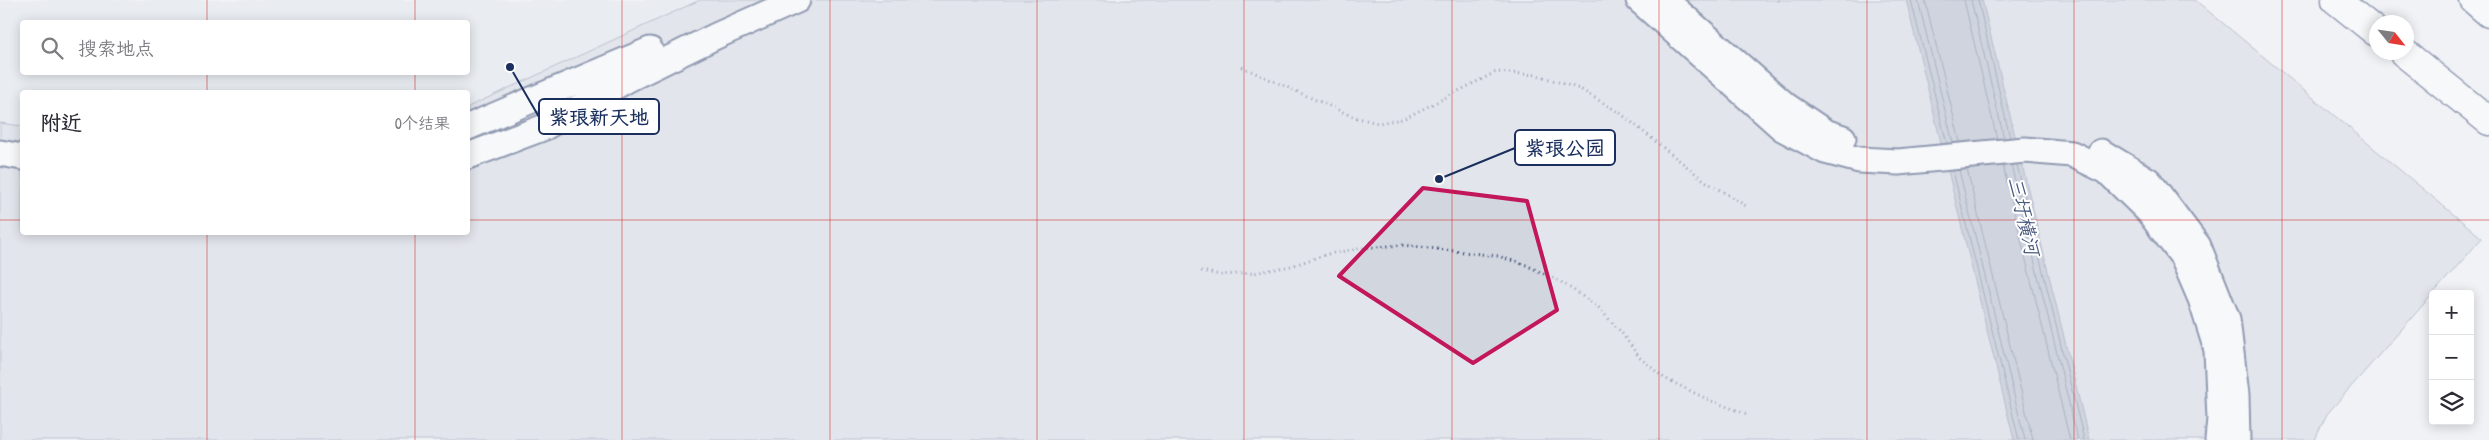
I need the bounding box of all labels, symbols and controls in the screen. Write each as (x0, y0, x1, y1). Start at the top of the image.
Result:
north arrow (2369, 15, 2414, 60)
search box (20, 20, 470, 75)
icon: search (38, 34, 66, 62)
text: 搜索地点 (78, 35, 154, 61)
callout: 紫琅新天地 (539, 99, 659, 134)
text: 紫琅新天地 (549, 103, 649, 130)
text: 附近 (40, 108, 82, 137)
text: 0个结果 (395, 112, 450, 134)
callout: 紫琅公园 (1515, 130, 1615, 165)
text: 紫琅公园 (1525, 134, 1605, 161)
water label: 三圩横河 (2002, 174, 2047, 261)
map controls (2429, 290, 2474, 425)
button: + (2429, 290, 2474, 335)
button: − (2429, 335, 2474, 380)
button: layers (2429, 380, 2474, 425)

